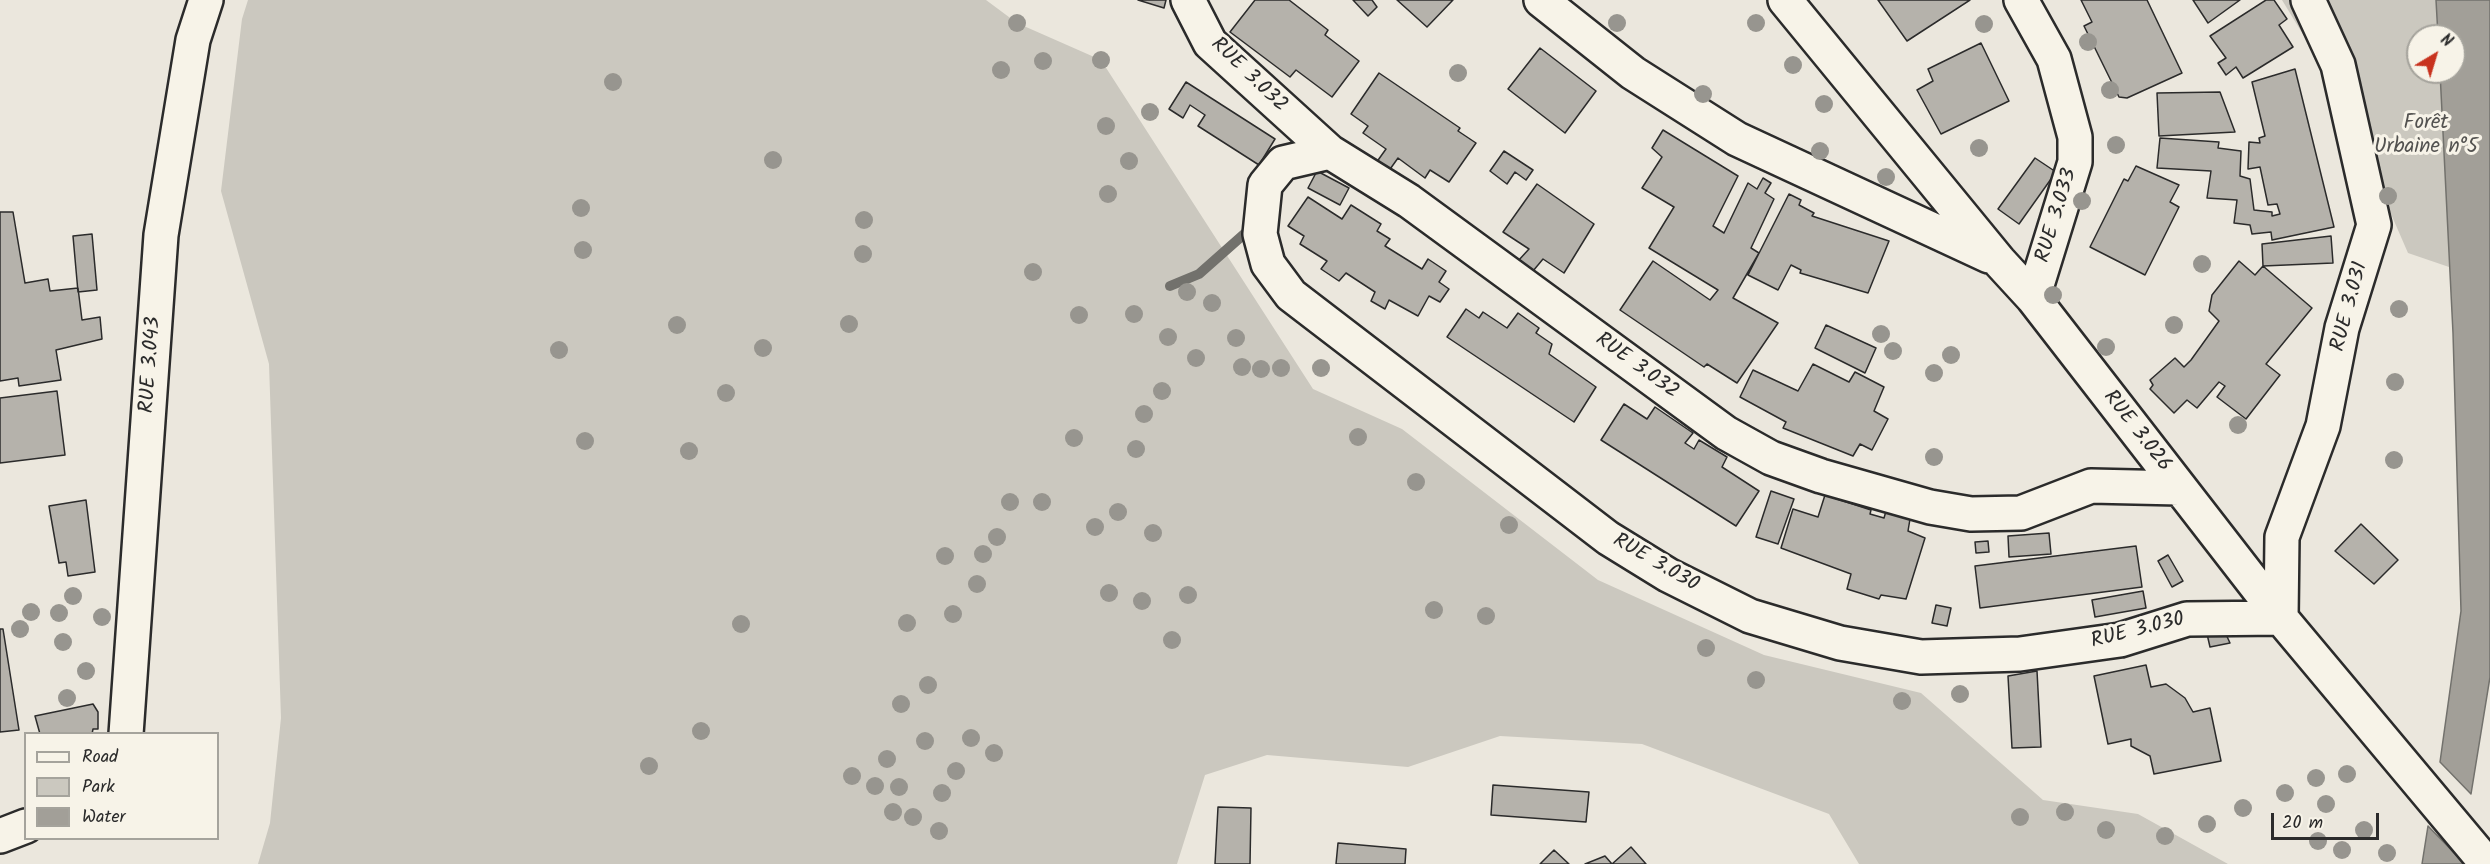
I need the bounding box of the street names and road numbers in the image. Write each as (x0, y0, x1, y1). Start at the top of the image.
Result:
street label: RUE 3.032 (1204, 33, 1292, 119)
street label: RUE 3.033 (2032, 166, 2084, 266)
street label: RUE 3.031 (2327, 260, 2375, 354)
street label: RUE 3.043 (136, 316, 168, 414)
street label: RUE 3.032 (1589, 328, 1683, 406)
street label: RUE 3.026 (2096, 386, 2176, 478)
street label: RUE 3.030 (1607, 529, 1703, 599)
street label: RUE 3.030 (2089, 608, 2187, 656)

